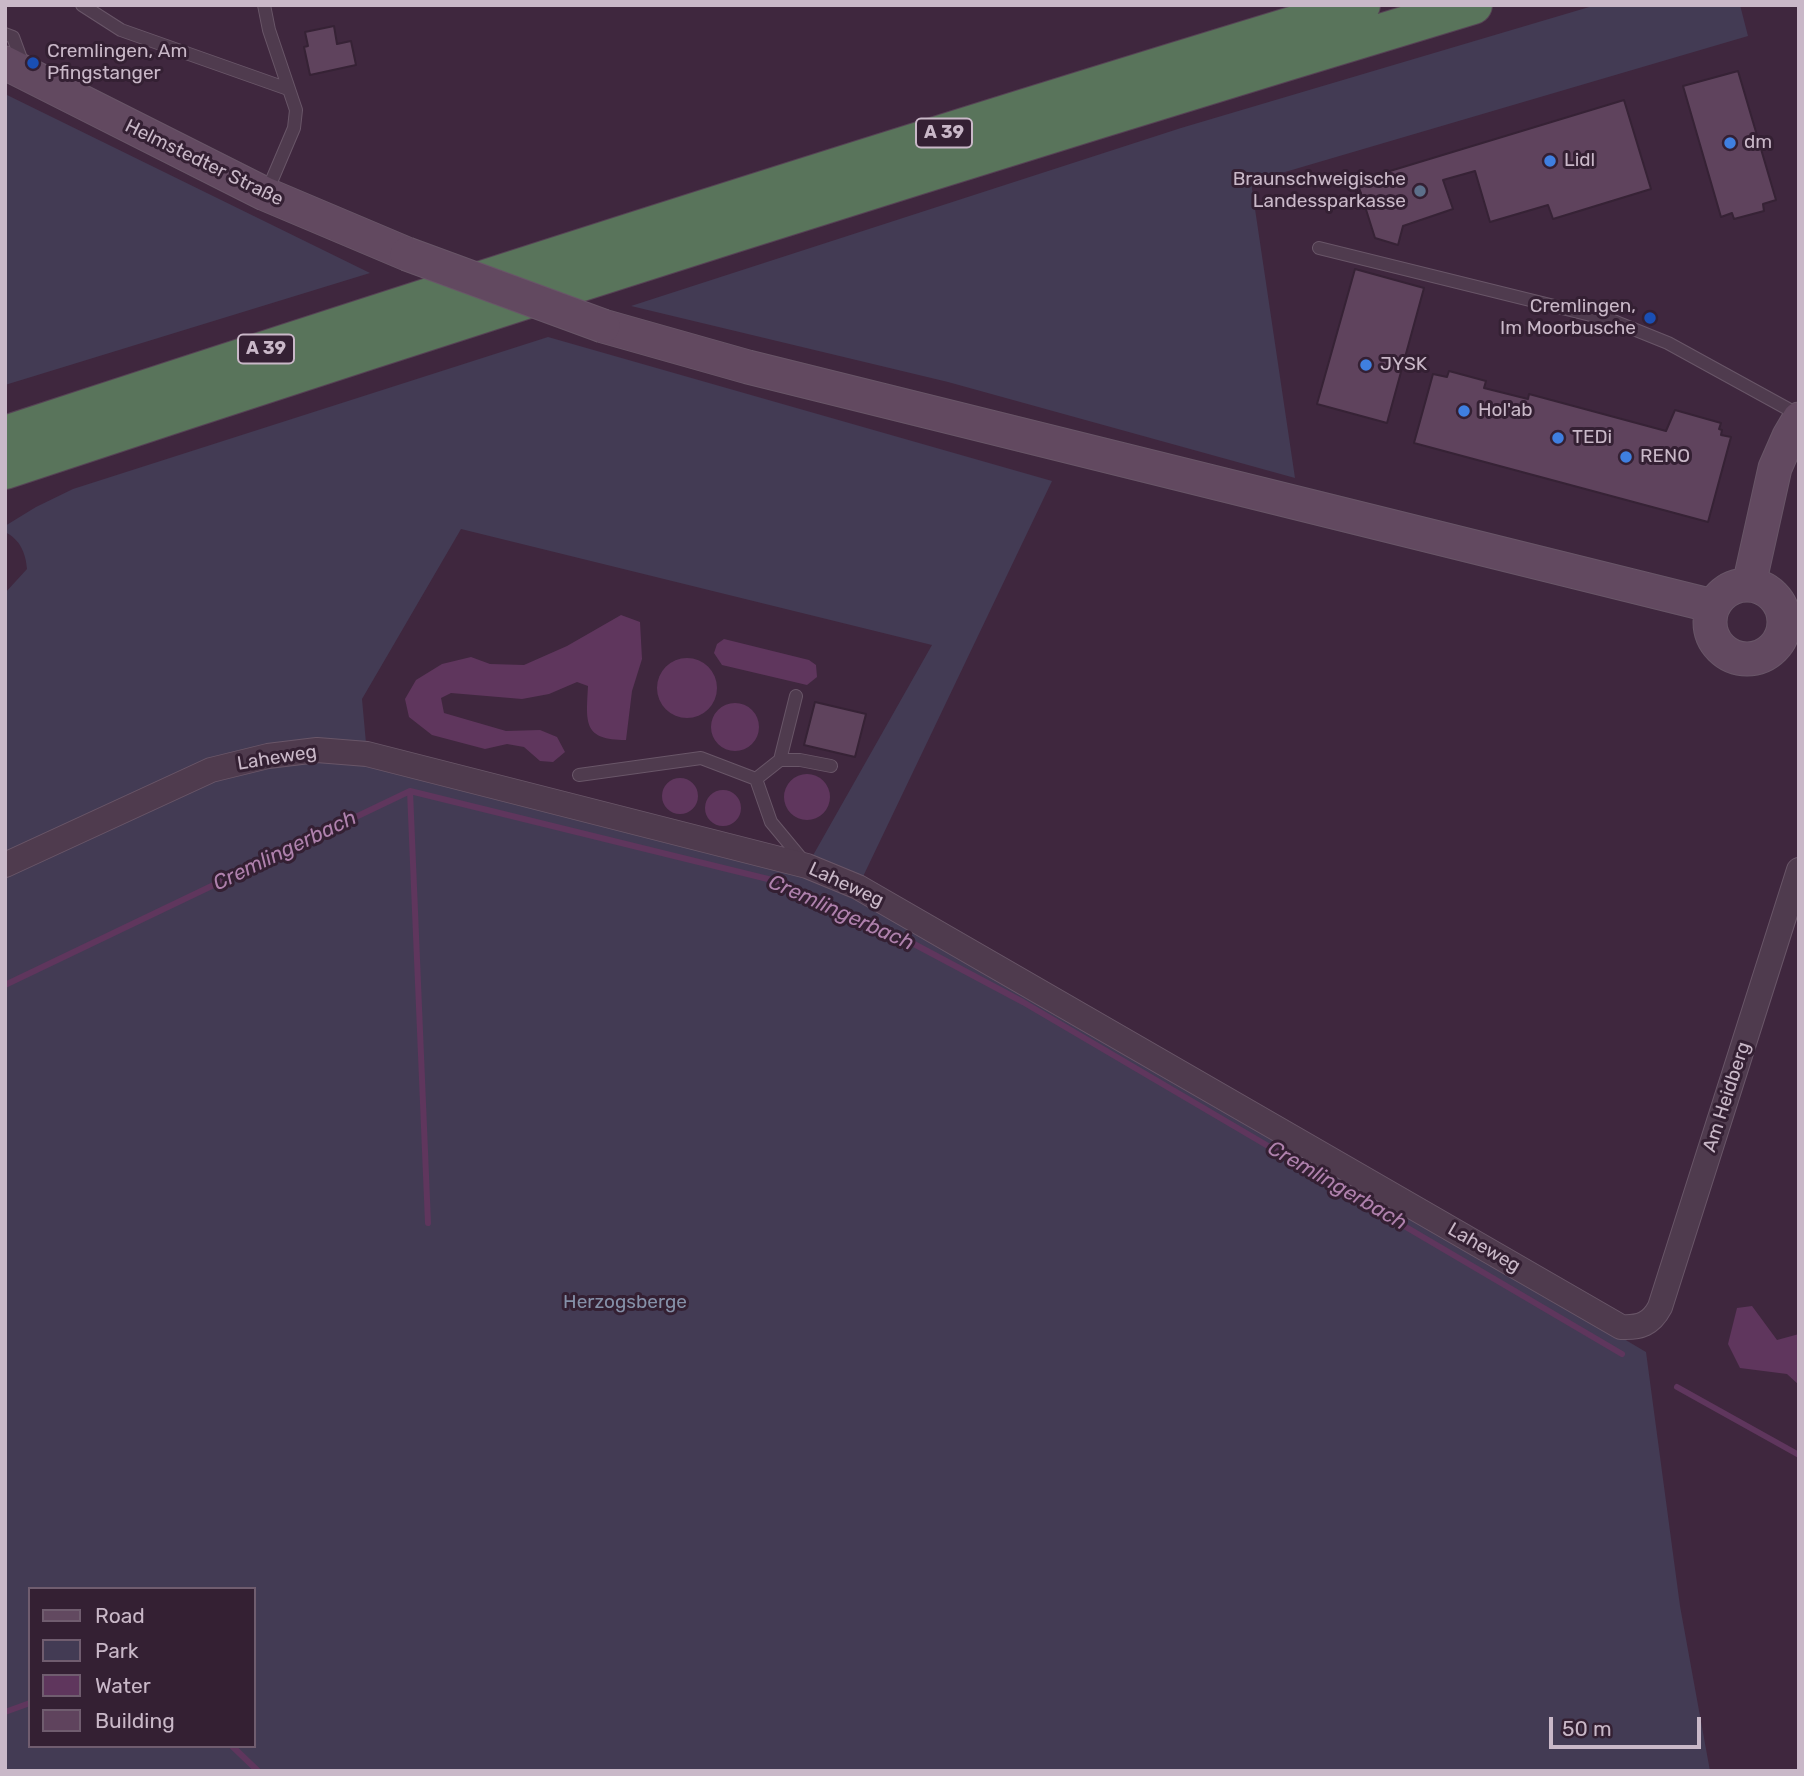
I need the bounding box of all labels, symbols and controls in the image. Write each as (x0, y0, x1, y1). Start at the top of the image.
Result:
place label: Cremlingen, Am Pfingstanger (47, 41, 187, 85)
marker: Cremlingen, Am Pfingstanger (25, 55, 41, 71)
street label: Helmstedter Straße (121, 115, 287, 211)
road number: A 39 (916, 118, 972, 148)
place label: dm (1744, 132, 1772, 154)
marker: dm (1722, 135, 1738, 151)
place label: Lidl (1564, 150, 1595, 172)
marker: Lidl (1542, 153, 1558, 169)
place label: Braunschweigische Landessparkasse (1233, 169, 1406, 213)
marker: Braunschweigische Landessparkasse (1412, 183, 1428, 199)
place label: Cremlingen, Im Moorbusche (1500, 296, 1636, 340)
marker: Cremlingen, Im Moorbusche (1642, 310, 1658, 326)
road number: A 39 (238, 334, 294, 363)
place label: JYSK (1380, 354, 1427, 376)
marker: JYSK (1358, 357, 1374, 373)
place label: Hol'ab (1478, 400, 1532, 422)
marker: Hol'ab (1456, 403, 1472, 419)
place label: TEDi (1572, 427, 1612, 449)
marker: TEDi (1550, 430, 1566, 446)
place label: RENO (1640, 446, 1690, 468)
marker: RENO (1618, 449, 1634, 465)
street label: Laheweg (236, 740, 318, 776)
water label: Cremlingerbach (209, 805, 361, 897)
street label: Laheweg (805, 858, 887, 912)
water label: Cremlingerbach (764, 870, 918, 956)
street label: Am Heidberg (1698, 1039, 1756, 1155)
water label: Cremlingerbach (1263, 1136, 1411, 1236)
street label: Laheweg (1444, 1218, 1524, 1278)
park label: Herzogsberge (563, 1292, 687, 1314)
legend (28, 1587, 256, 1748)
text: Road (95, 1603, 145, 1628)
text: Park (95, 1638, 139, 1663)
text: Water (95, 1673, 151, 1698)
scale bar (1552, 1702, 1704, 1746)
text: Building (95, 1708, 175, 1733)
text: 50 m (1562, 1716, 1612, 1741)

